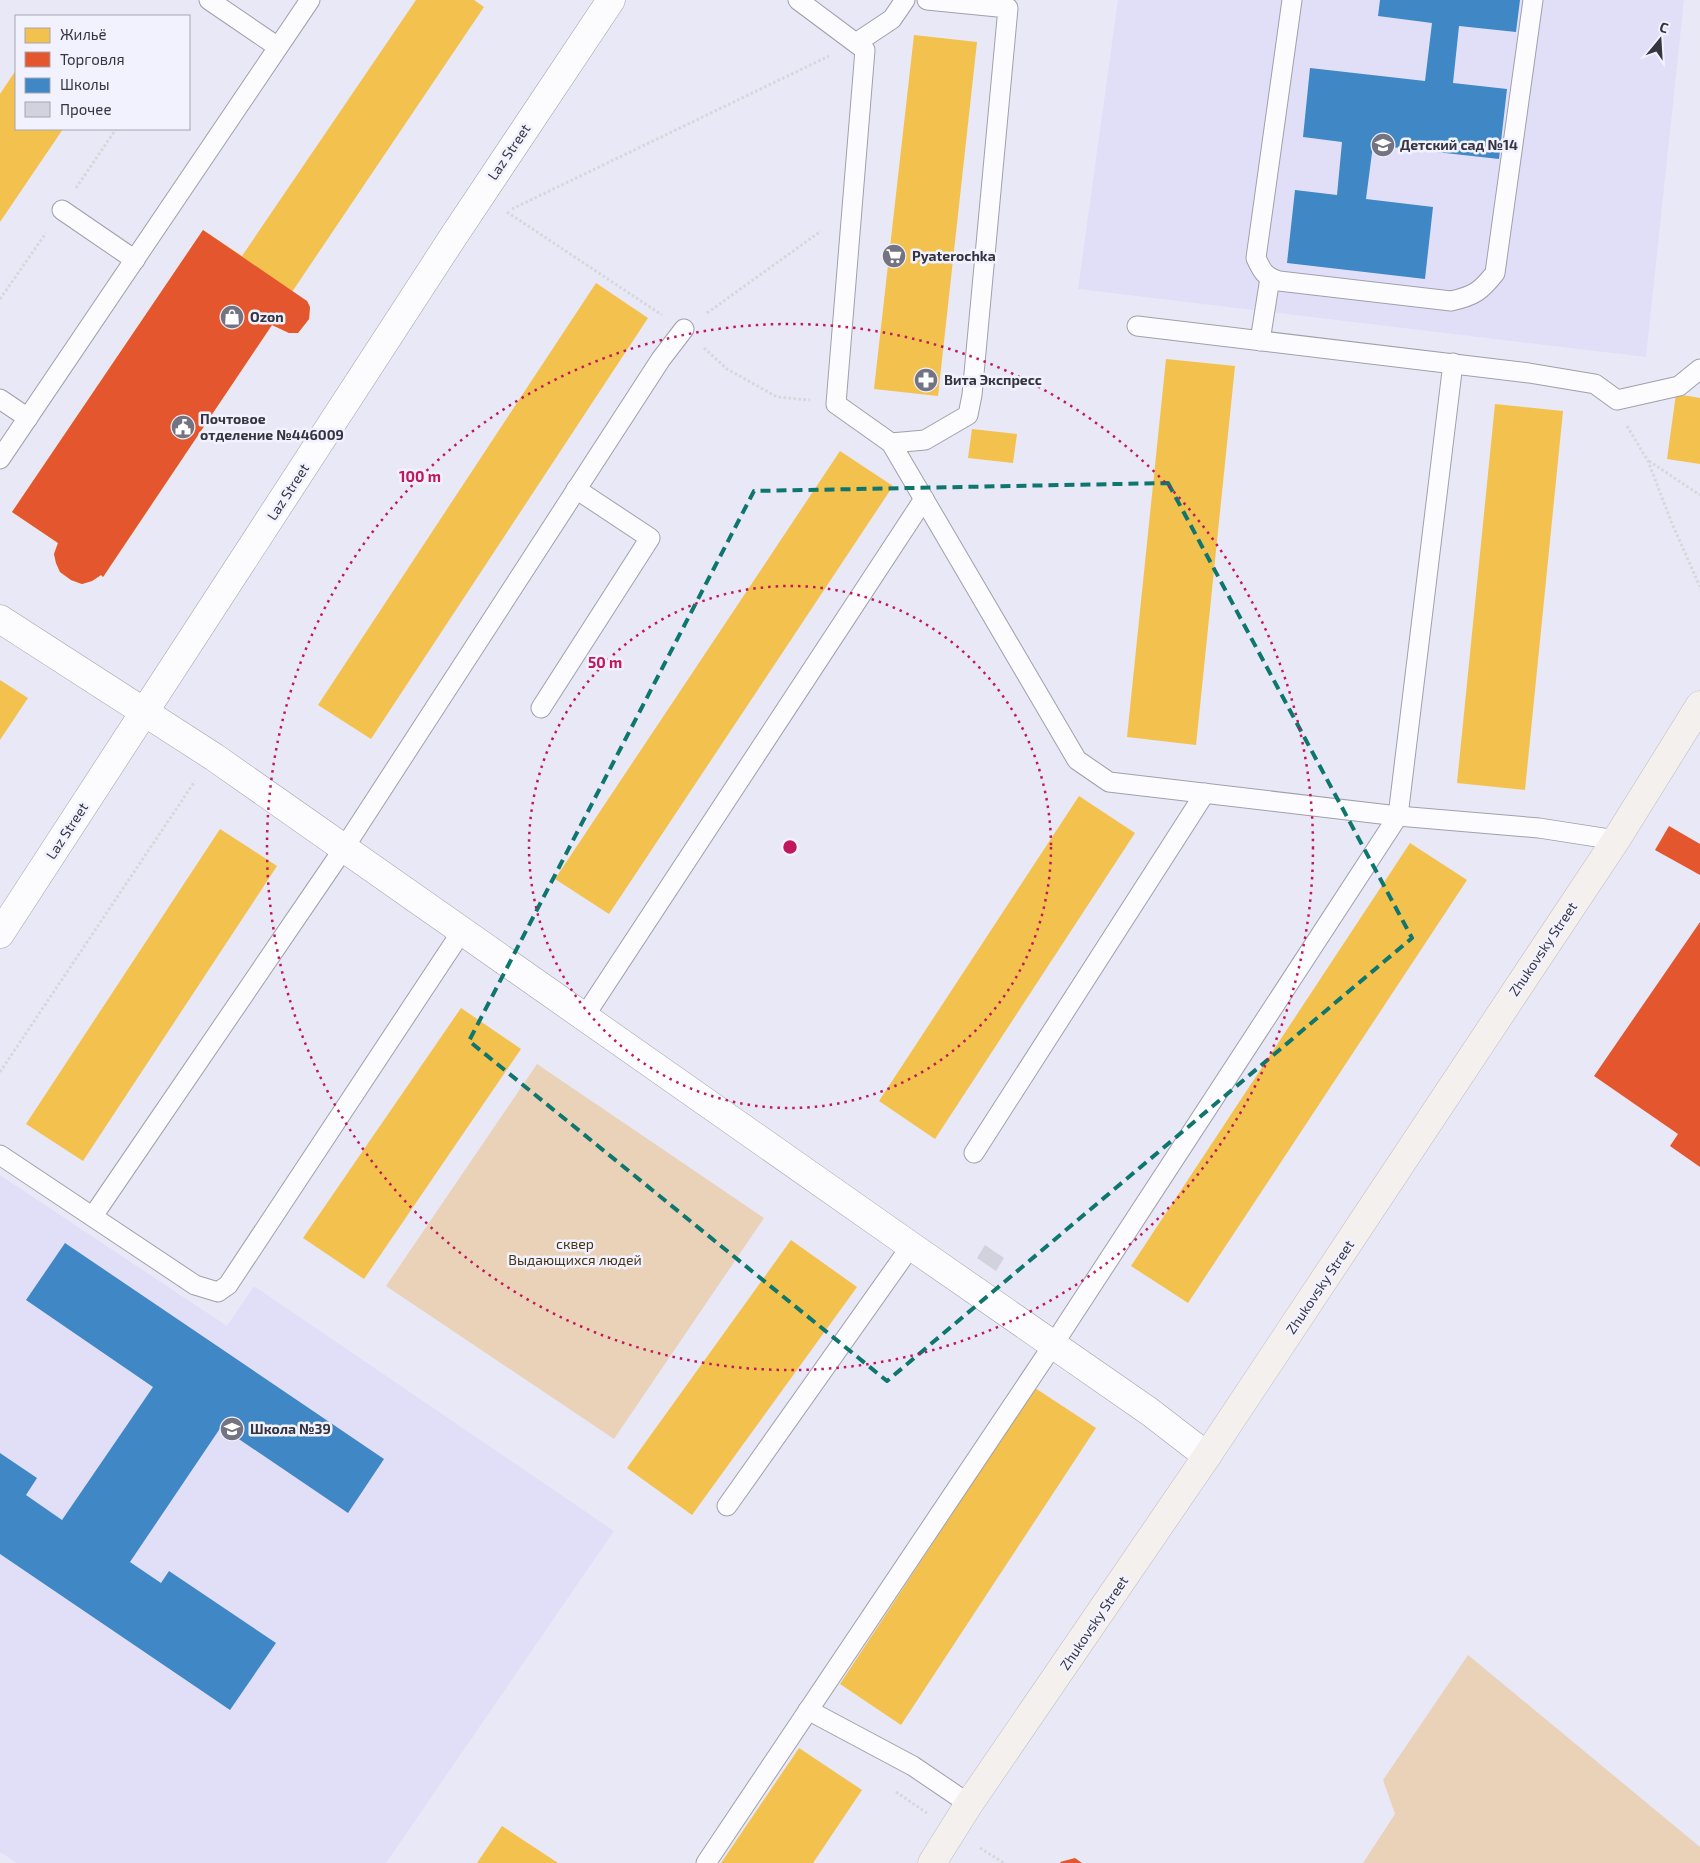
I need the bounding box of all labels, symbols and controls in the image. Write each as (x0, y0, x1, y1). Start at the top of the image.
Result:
legend (15, 15, 190, 130)
north arrow (1635, 15, 1685, 65)
text: С (1658, 18, 1671, 37)
text: Жильё (60, 25, 107, 43)
text: Торговля (60, 50, 125, 68)
text: Школы (60, 75, 110, 93)
text: Прочее (60, 100, 112, 118)
street label: Laz Street (484, 120, 534, 183)
school or university icon: Детский сад №14 (1370, 132, 1396, 158)
place label: Детский сад №14 (1400, 136, 1518, 153)
supermarket icon: Pyaterochka (881, 243, 907, 269)
place label: Pyaterochka (912, 247, 996, 264)
shop icon: Ozon (219, 304, 245, 330)
place label: Ozon (250, 308, 284, 325)
pharmacy icon: Вита Экспресс (913, 367, 939, 393)
place label: Вита Экспресс (944, 371, 1042, 388)
place label: Почтовое отделение №446009 (200, 410, 344, 443)
public building icon: Почтовое отделение №446009 (170, 414, 196, 440)
street label: Laz Street (263, 460, 312, 523)
text: 100 m (399, 467, 441, 485)
text: 50 m (588, 653, 622, 671)
street label: Laz Street (42, 799, 91, 862)
centre of rings (781, 838, 799, 856)
street label: Zhukovsky Street (1505, 899, 1580, 999)
park label: сквер Выдающихся людей (508, 1235, 642, 1268)
street label: Zhukovsky Street (1282, 1237, 1357, 1337)
school or university icon: Школа №39 (219, 1416, 245, 1442)
place label: Школа №39 (250, 1420, 331, 1437)
street label: Zhukovsky Street (1056, 1573, 1131, 1673)

